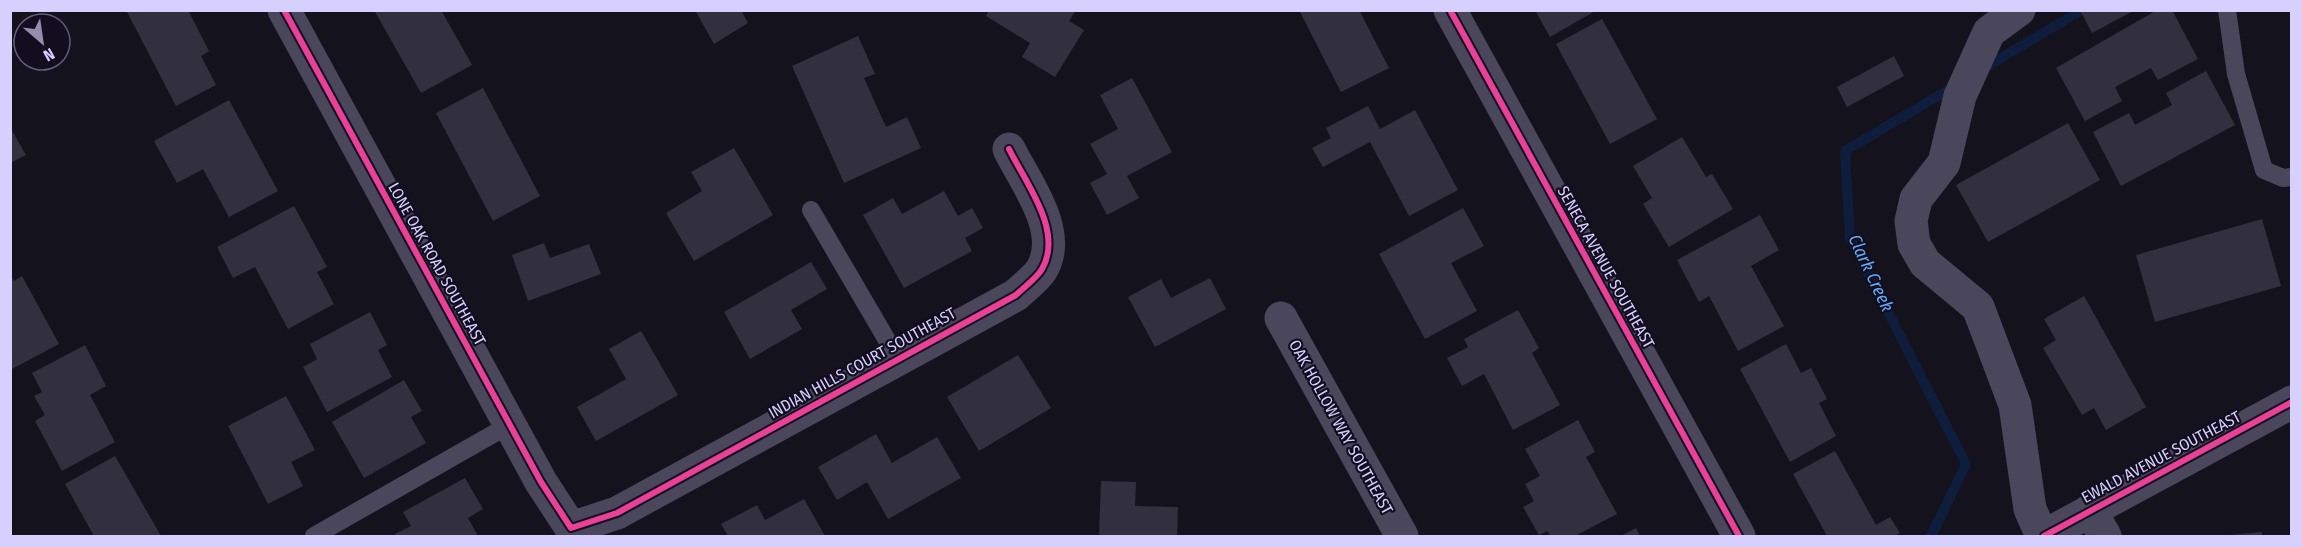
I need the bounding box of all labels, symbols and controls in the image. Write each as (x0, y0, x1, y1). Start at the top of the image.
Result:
north arrow (12, 12, 72, 72)
text: N (40, 44, 58, 65)
street label: LONE OAK ROAD SOUTHEAST (384, 179, 490, 349)
street label: SENECA AVENUE SOUTHEAST (1553, 183, 1659, 352)
water label: Clark Creek (1844, 231, 1898, 315)
street label: INDIAN HILLS COURT SOUTHEAST (765, 303, 959, 422)
street label: OAK HOLLOW WAY SOUTHEAST (1285, 337, 1397, 518)
street label: EWALD AVENUE SOUTHEAST (2078, 407, 2244, 507)

